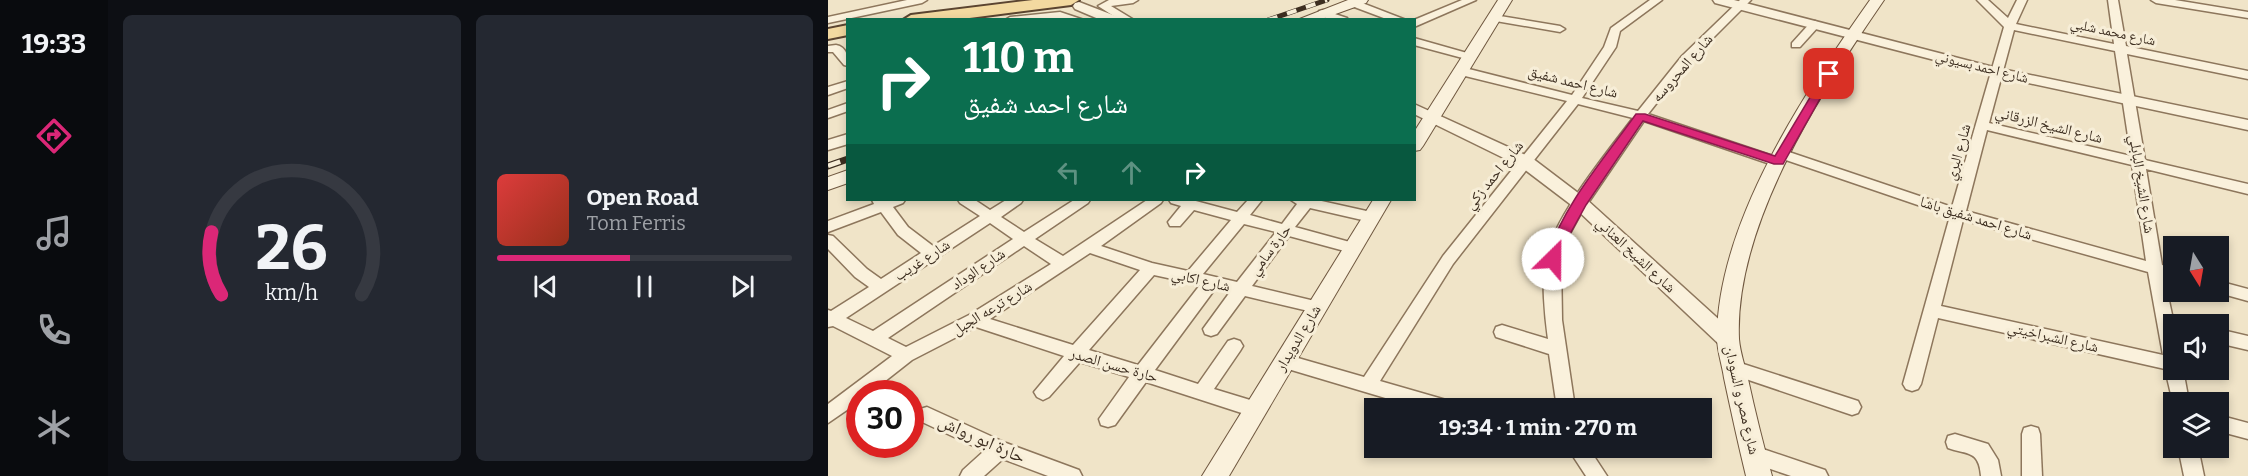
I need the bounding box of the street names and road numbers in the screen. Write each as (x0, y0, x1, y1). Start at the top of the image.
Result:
street label: شارع محمد شلبي (2068, 15, 2157, 52)
street label: شارع المحروسه (1648, 30, 1717, 106)
street label: شارع احمد بسيوني (1933, 47, 2030, 89)
street label: شارع احمد شفيق (1526, 62, 1620, 103)
street label: شارع الشيخ الزرقاني (1993, 103, 2105, 150)
street label: شارع البري (1941, 122, 1977, 183)
street label: شارع الشيخ البابلي (2123, 133, 2159, 235)
street label: شارع احمد زكي (1461, 137, 1529, 215)
street label: شارع احمد شفيق باشا (1917, 192, 2034, 245)
street label: شارع الشيخ العناني (1591, 214, 1680, 299)
street label: حارة سامي (1245, 221, 1297, 281)
street label: شارع غريب (891, 235, 954, 285)
street label: شارع الوداد (948, 244, 1009, 294)
street label: شارع اكابي (1169, 265, 1232, 298)
street label: شارع ترعه الجبل (949, 277, 1036, 340)
street label: شارع الدويدار (1271, 302, 1326, 376)
street label: شارع الشبراخيتي (2005, 318, 2100, 359)
street label: حارة حسن الصدر (1067, 344, 1161, 387)
street label: شارع مصر و السودان (1720, 344, 1763, 457)
street label: حارة ابو رواش (935, 410, 1029, 468)

